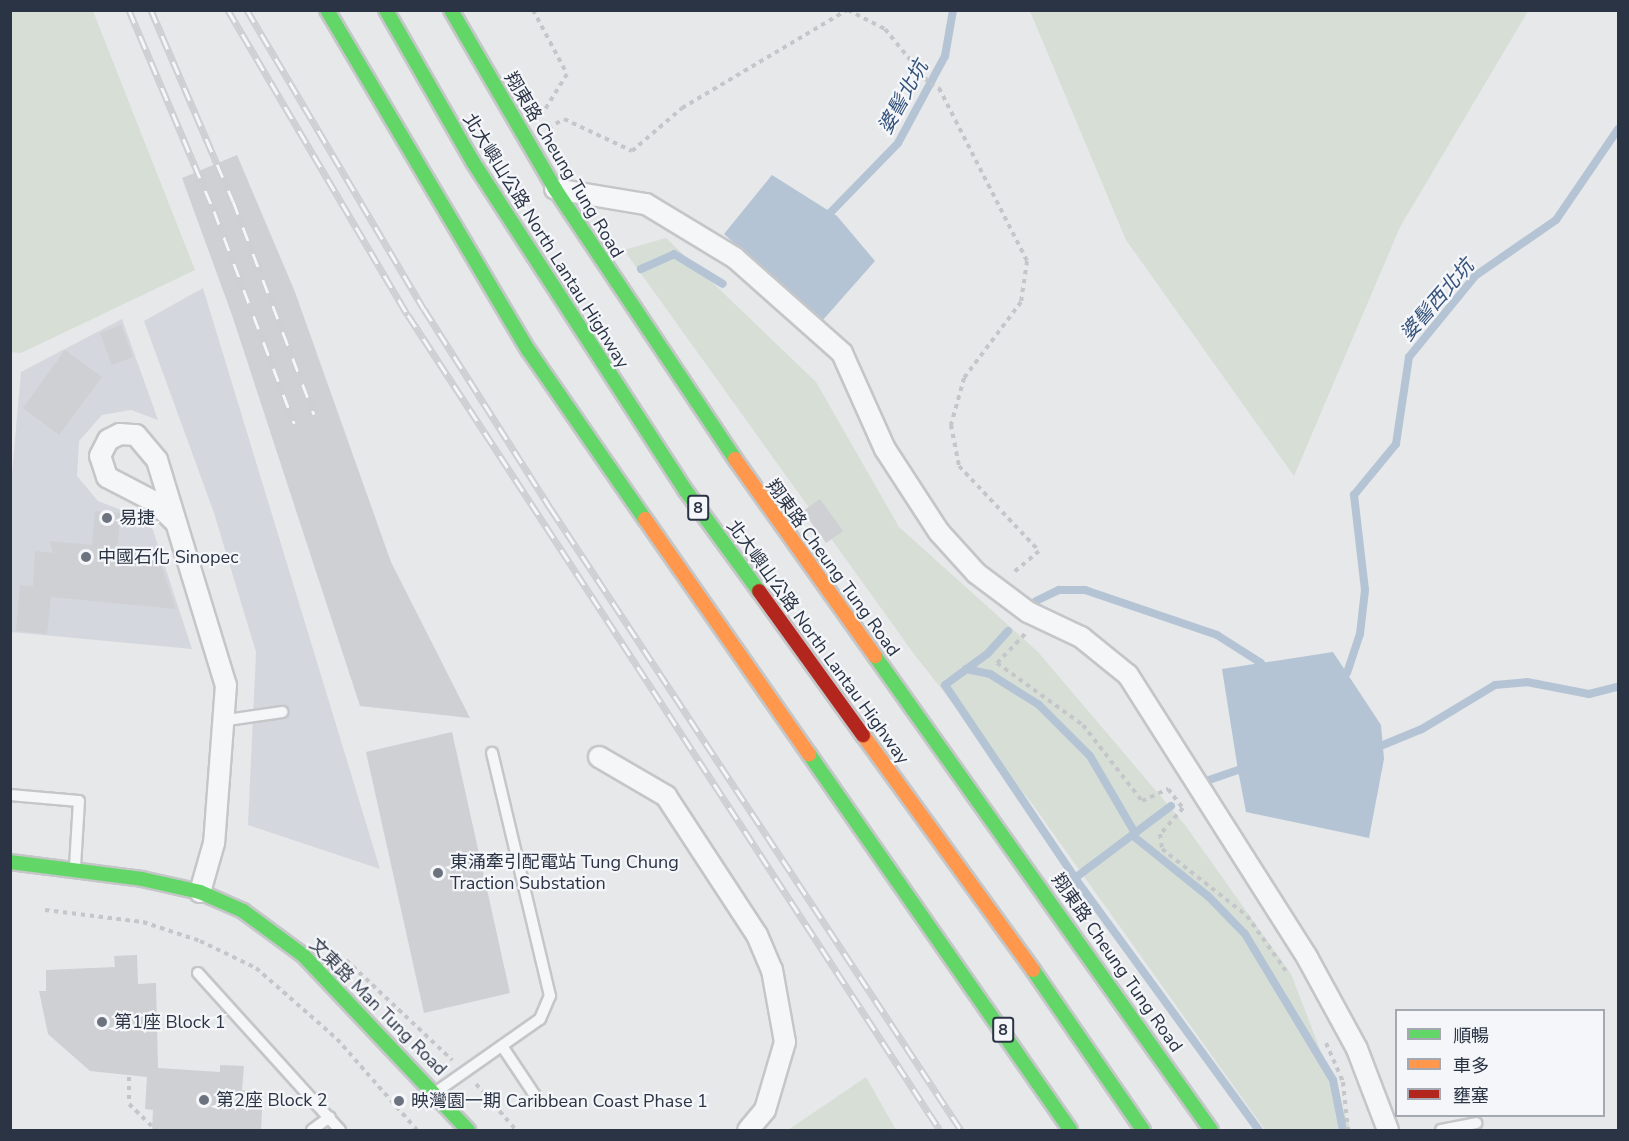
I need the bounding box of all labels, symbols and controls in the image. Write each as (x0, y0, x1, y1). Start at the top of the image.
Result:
water label: 婆髻北坑 (873, 56, 933, 138)
street label: 翔東路 Cheung Tung Road (500, 68, 628, 262)
street label: 北大嶼山公路 North Lantau Highway (458, 110, 634, 372)
water label: 婆髻西北坑 (1395, 254, 1479, 346)
street label: 翔東路 Cheung Tung Road (762, 476, 904, 660)
road number: 8 (686, 495, 710, 521)
place label: 易捷 (119, 507, 155, 529)
marker: 易捷 (100, 511, 114, 525)
street label: 北大嶼山公路 North Lantau Highway (722, 516, 914, 768)
place label: 中國石化 Sinopec (98, 546, 239, 568)
marker: 中國石化 Sinopec (79, 550, 93, 564)
place label: 東涌牽引配電站 Tung Chung Traction Substation (450, 852, 679, 894)
marker: 東涌牽引配電站 Tung Chung Traction Substation (431, 866, 445, 880)
street label: 翔東路 Cheung Tung Road (1047, 870, 1187, 1056)
street label: 文東路 Man Tung Road (305, 934, 451, 1080)
legend (1395, 1009, 1605, 1117)
place label: 第1座 Block 1 (114, 1011, 226, 1033)
marker: 第1座 Block 1 (95, 1015, 109, 1029)
road number: 8 (991, 1017, 1015, 1043)
text: 順暢 (1453, 1024, 1489, 1048)
text: 車多 (1453, 1054, 1489, 1078)
text: 壅塞 (1453, 1084, 1489, 1108)
place label: 第2座 Block 2 (216, 1089, 328, 1111)
place label: 映灣園一期 Caribbean Coast Phase 1 (411, 1090, 708, 1112)
marker: 第2座 Block 2 (197, 1093, 211, 1107)
marker: 映灣園一期 Caribbean Coast Phase 1 (392, 1094, 406, 1108)

